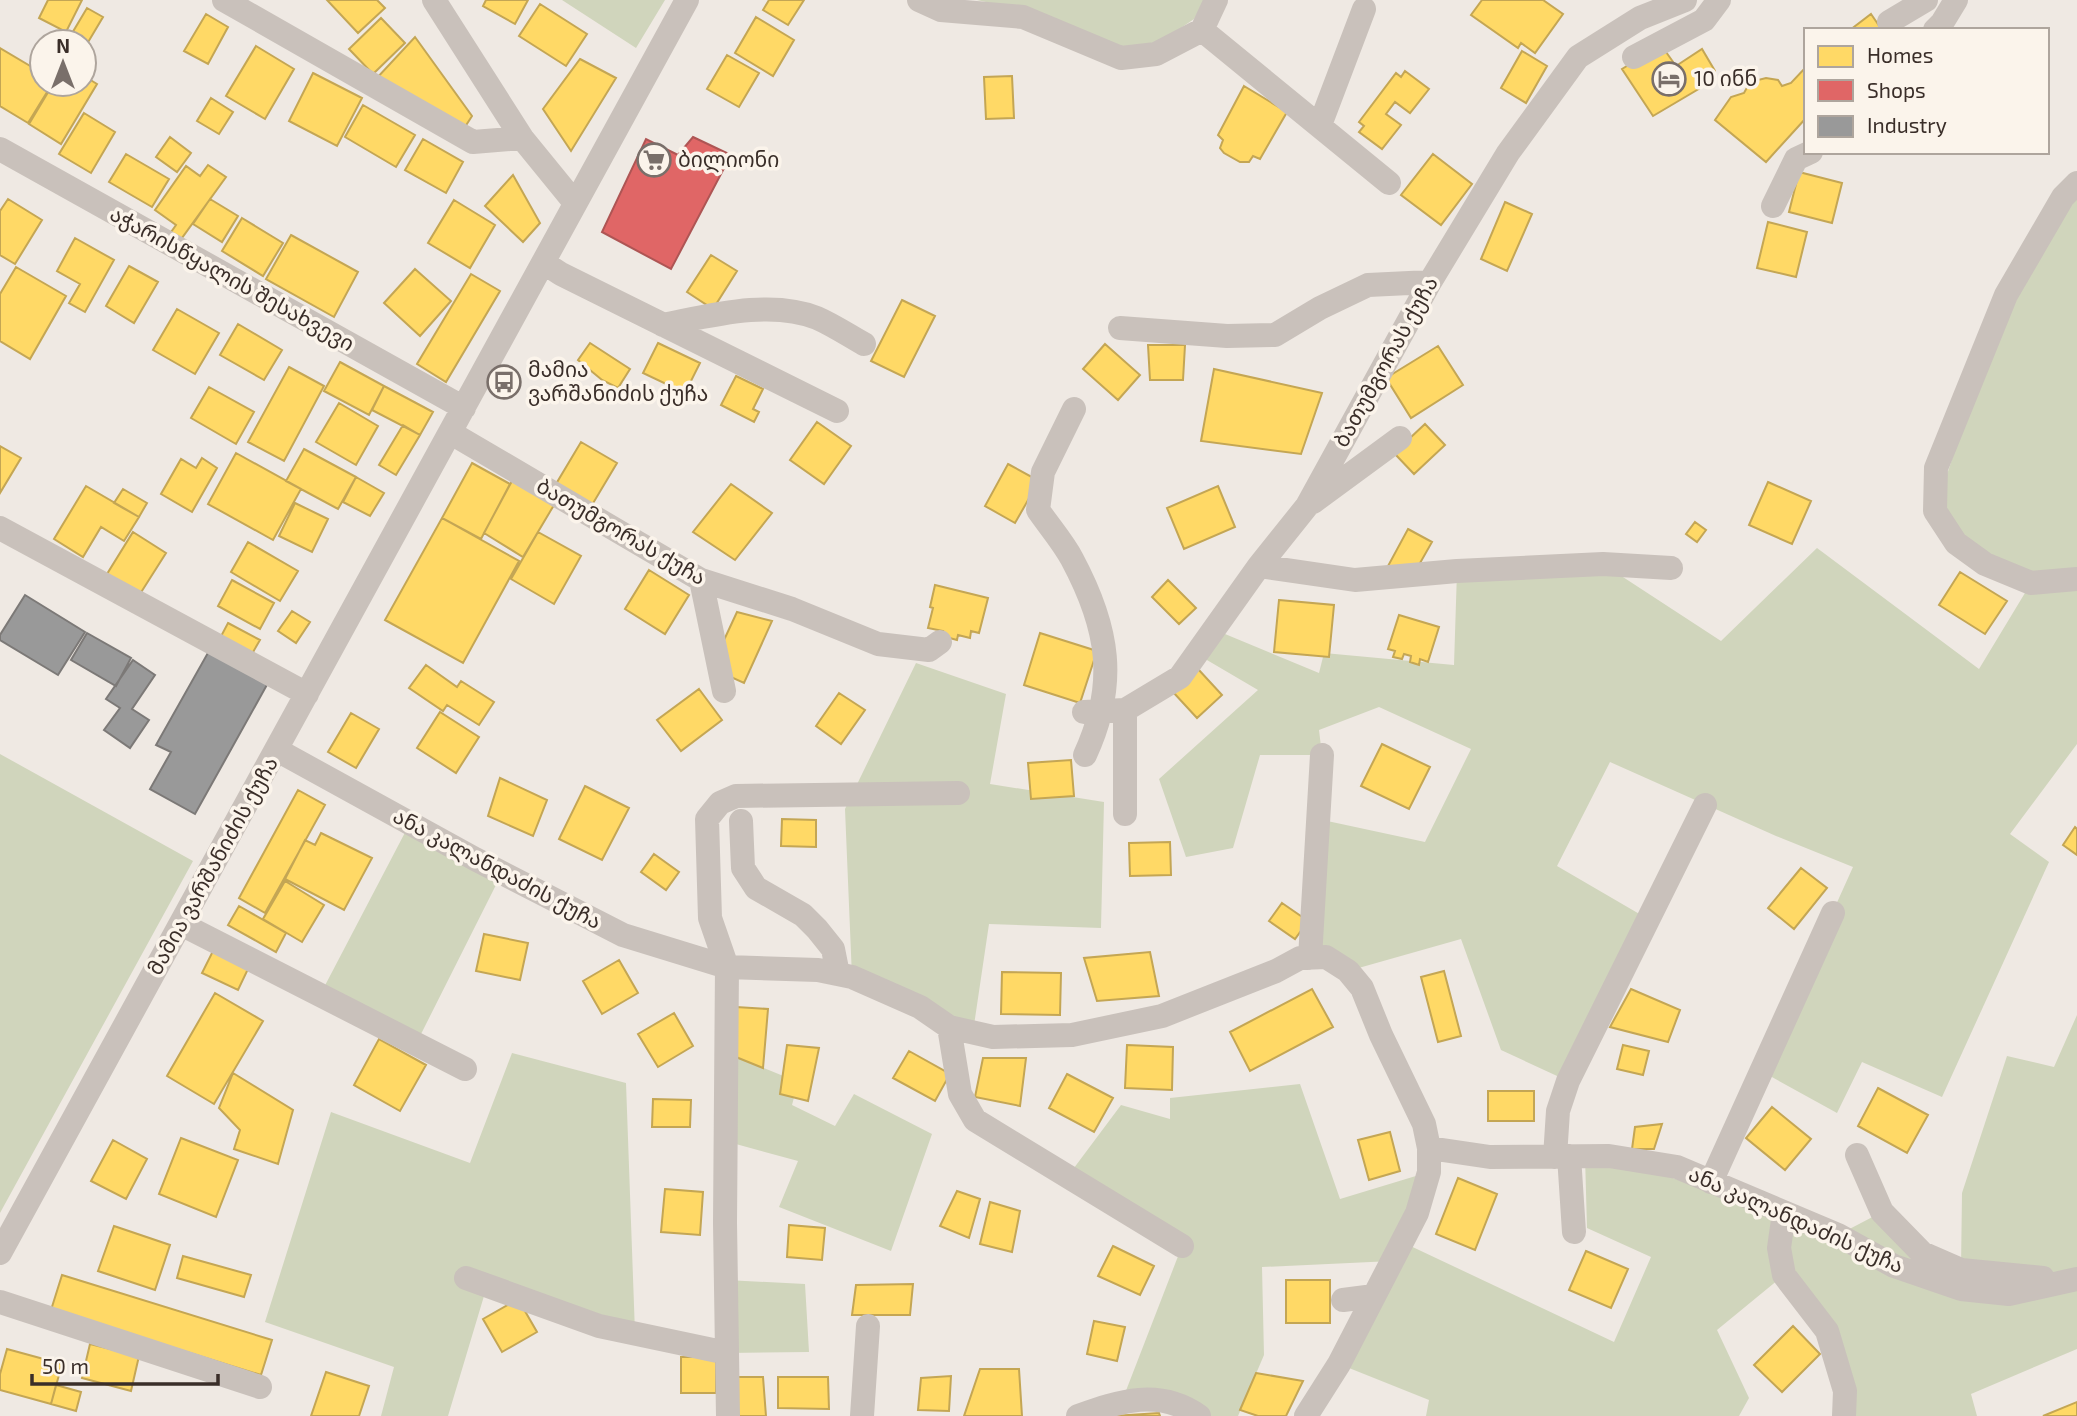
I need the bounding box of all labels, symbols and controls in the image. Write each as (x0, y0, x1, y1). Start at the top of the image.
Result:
north arrow (28, 28, 98, 98)
legend (1804, 28, 2049, 154)
text: N (56, 34, 70, 57)
text: Homes (1867, 42, 1933, 67)
hotel icon: 10 ინნ (1650, 60, 1688, 98)
place label: 10 ინნ (1694, 65, 1757, 90)
text: Shops (1867, 77, 1926, 102)
text: Industry (1867, 112, 1947, 137)
supermarket icon: ბილიონი (635, 141, 673, 179)
place label: ბილიონი (678, 146, 779, 173)
street label: აჭარისწყალის შესახვევი (105, 200, 359, 357)
street label: ბათუმგორას ქუჩა (1327, 272, 1443, 451)
place label: მამია ვარშანიძის ქუჩა (528, 356, 708, 406)
bus stop icon: მამია ვარშანიძის ქუჩა (485, 363, 523, 401)
street label: ბათუმგორას ქუჩა (532, 472, 711, 590)
street label: მამია ვარშანიძის ქუჩა (141, 752, 283, 979)
street label: ანა კალანდაძის ქუჩა (388, 802, 606, 935)
street label: ანა კალანდაძის ქუჩა (1685, 1160, 1908, 1279)
scale bar (32, 1342, 217, 1386)
text: 50 m (42, 1353, 89, 1378)

